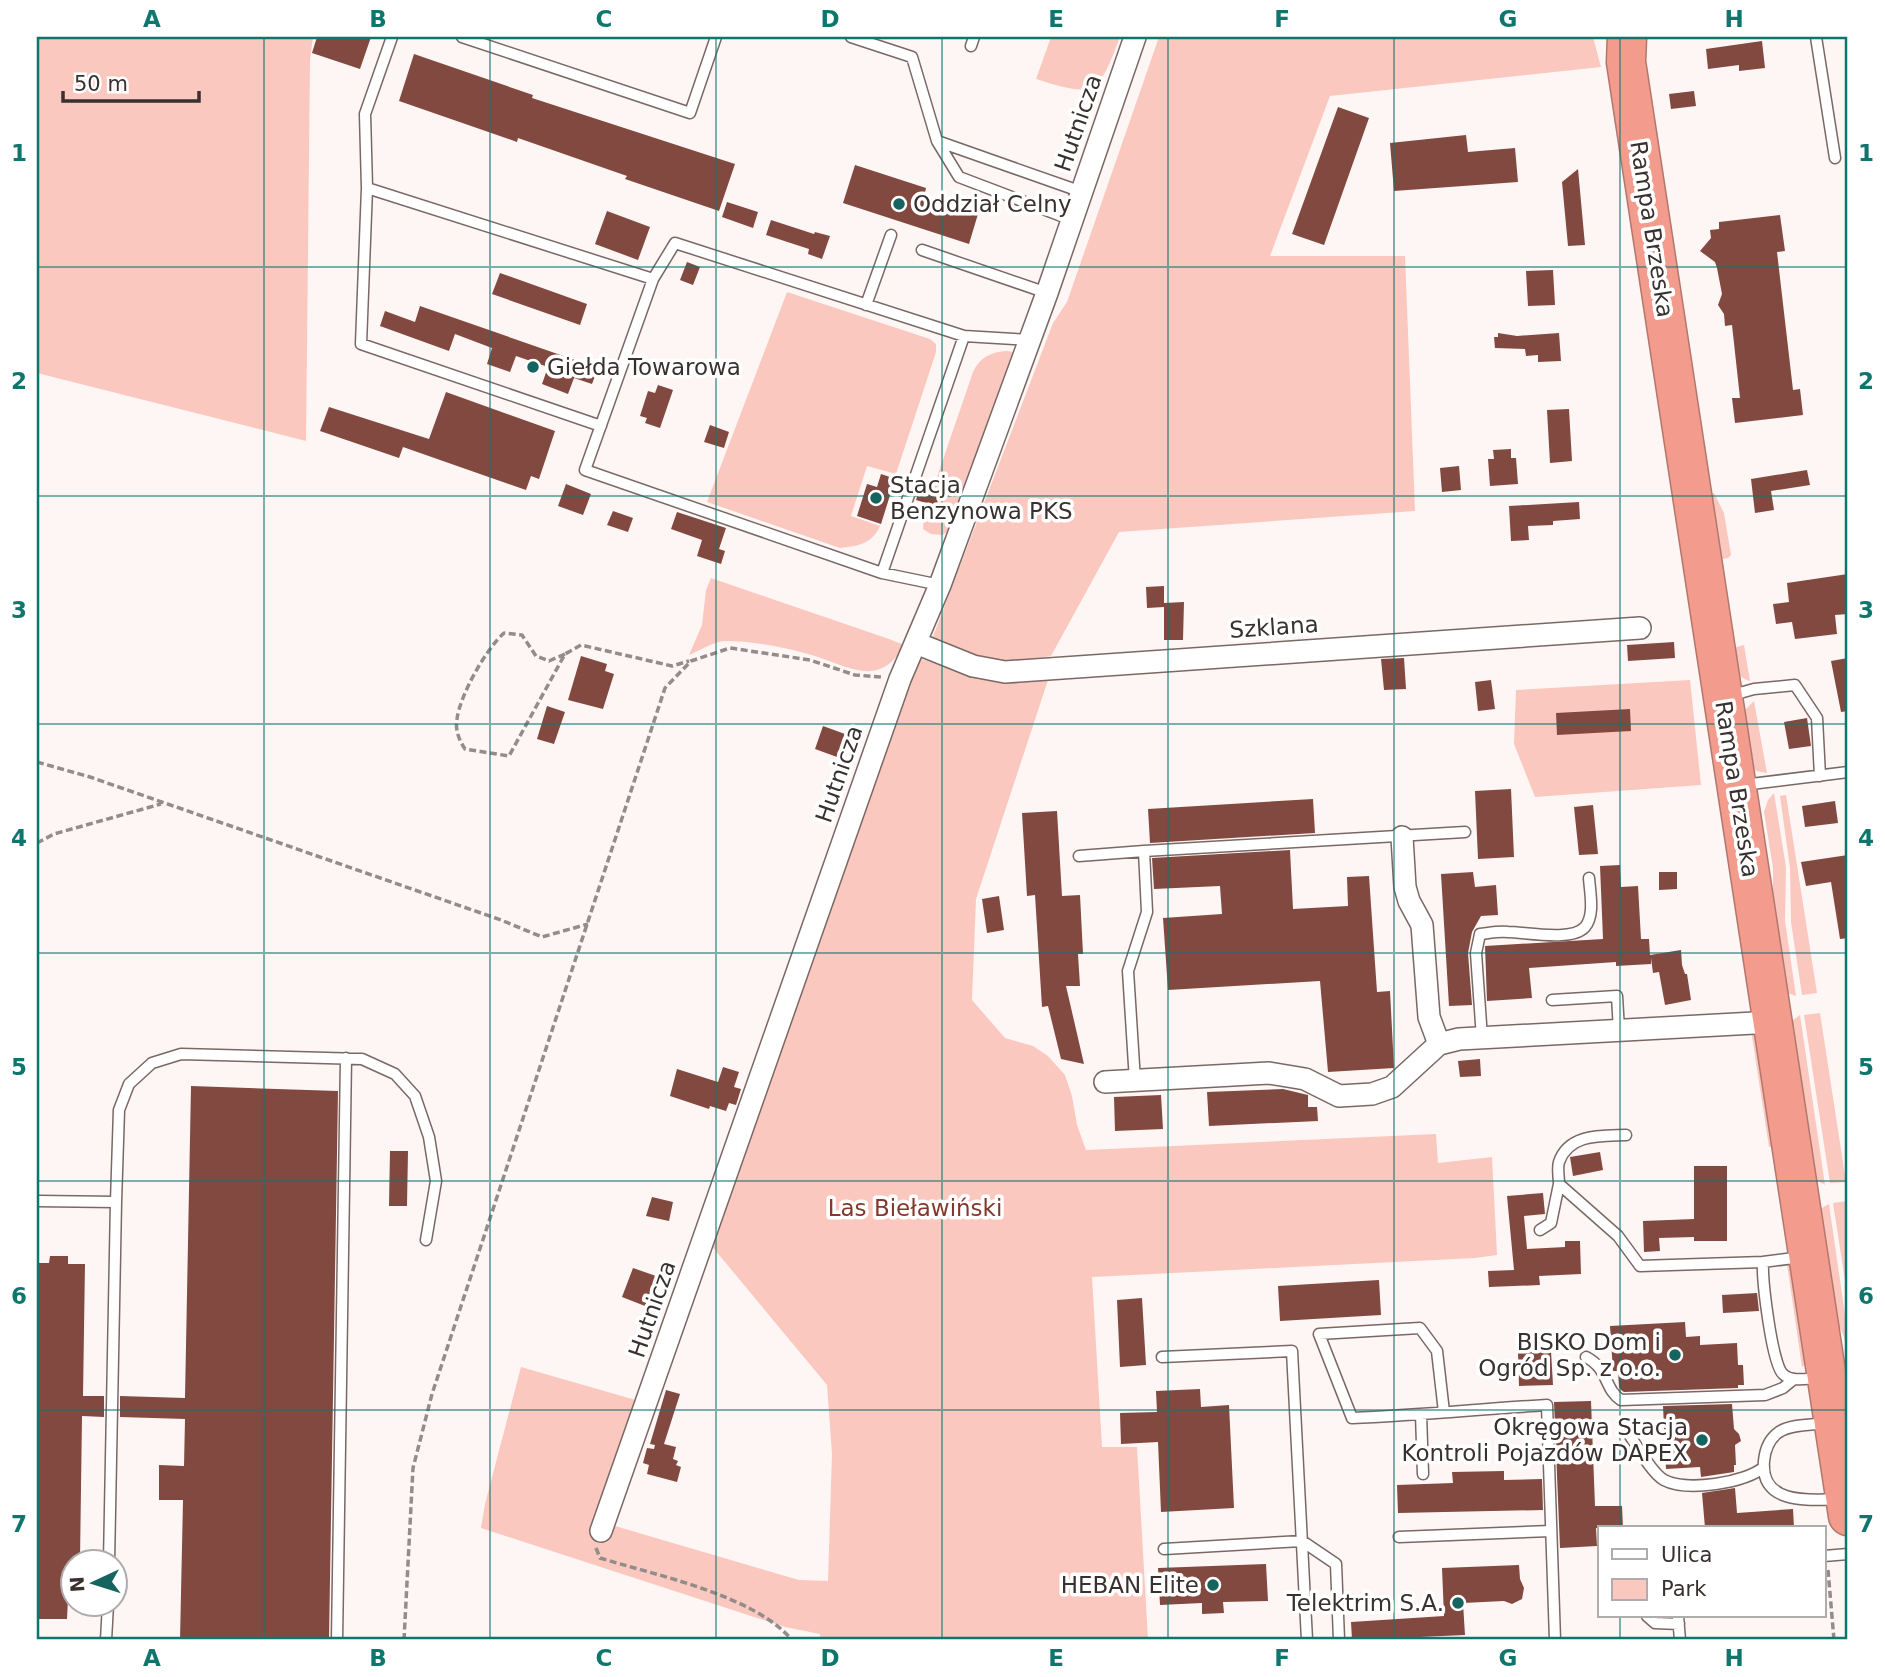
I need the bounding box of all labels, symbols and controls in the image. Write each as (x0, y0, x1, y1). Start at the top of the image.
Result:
text: A (143, 6, 161, 32)
text: B (369, 6, 387, 32)
text: C (596, 6, 612, 32)
text: D (820, 6, 840, 32)
text: E (1048, 6, 1064, 32)
text: F (1274, 6, 1290, 32)
text: G (1499, 6, 1517, 32)
text: H (1724, 6, 1744, 32)
scale bar (63, 60, 200, 104)
street label: Hutnicza (1049, 71, 1107, 175)
text: 50 m (74, 72, 128, 96)
street label: Rampa Brzeska (1625, 139, 1679, 319)
text: 1 (11, 140, 27, 166)
text: 1 (1858, 140, 1874, 166)
place label: Oddział Celny (913, 191, 1072, 217)
marker: Oddział Celny (891, 196, 907, 212)
place label: Giełda Towarowa (547, 354, 741, 380)
marker: Giełda Towarowa (525, 359, 541, 375)
text: 2 (11, 368, 27, 394)
text: 2 (1858, 368, 1874, 394)
place label: Stacja Benzynowa PKS (890, 472, 1073, 524)
marker: Stacja Benzynowa PKS (868, 490, 884, 506)
text: 3 (11, 597, 27, 623)
text: 3 (1858, 597, 1874, 623)
street label: Szklana (1229, 611, 1319, 643)
street label: Rampa Brzeska (1710, 699, 1764, 879)
street label: Hutnicza (810, 722, 868, 826)
text: 4 (11, 825, 27, 851)
text: 4 (1858, 825, 1874, 851)
text: 5 (11, 1054, 27, 1080)
text: 5 (1858, 1054, 1874, 1080)
park label: Las Bieławiński (828, 1195, 1002, 1221)
street label: Hutnicza (623, 1257, 681, 1361)
text: 6 (11, 1283, 27, 1309)
text: 6 (1858, 1283, 1874, 1309)
place label: BISKO Dom i Ogród Sp. z o.o. (1478, 1329, 1661, 1381)
marker: BISKO Dom i Ogród Sp. z o.o. (1667, 1347, 1683, 1363)
place label: Okręgowa Stacja Kontroli Pojazdów DAPEX (1402, 1414, 1688, 1466)
marker: Okręgowa Stacja Kontroli Pojazdów DAPEX (1694, 1432, 1710, 1448)
text: 7 (11, 1511, 27, 1537)
text: 7 (1858, 1511, 1874, 1537)
legend (1598, 1526, 1826, 1618)
text: Ulica (1661, 1543, 1712, 1567)
north arrow (60, 1548, 130, 1618)
place label: HEBAN Elite (1061, 1572, 1199, 1598)
text: N (66, 1575, 89, 1593)
marker: HEBAN Elite (1205, 1577, 1221, 1593)
text: Park (1661, 1577, 1707, 1601)
place label: Telektrim S.A. (1286, 1590, 1444, 1616)
marker: Telektrim S.A. (1450, 1595, 1466, 1611)
text: A (143, 1645, 161, 1671)
text: B (369, 1645, 387, 1671)
text: C (596, 1645, 612, 1671)
text: D (820, 1645, 840, 1671)
text: E (1048, 1645, 1064, 1671)
text: F (1274, 1645, 1290, 1671)
text: G (1499, 1645, 1517, 1671)
text: H (1724, 1645, 1744, 1671)

